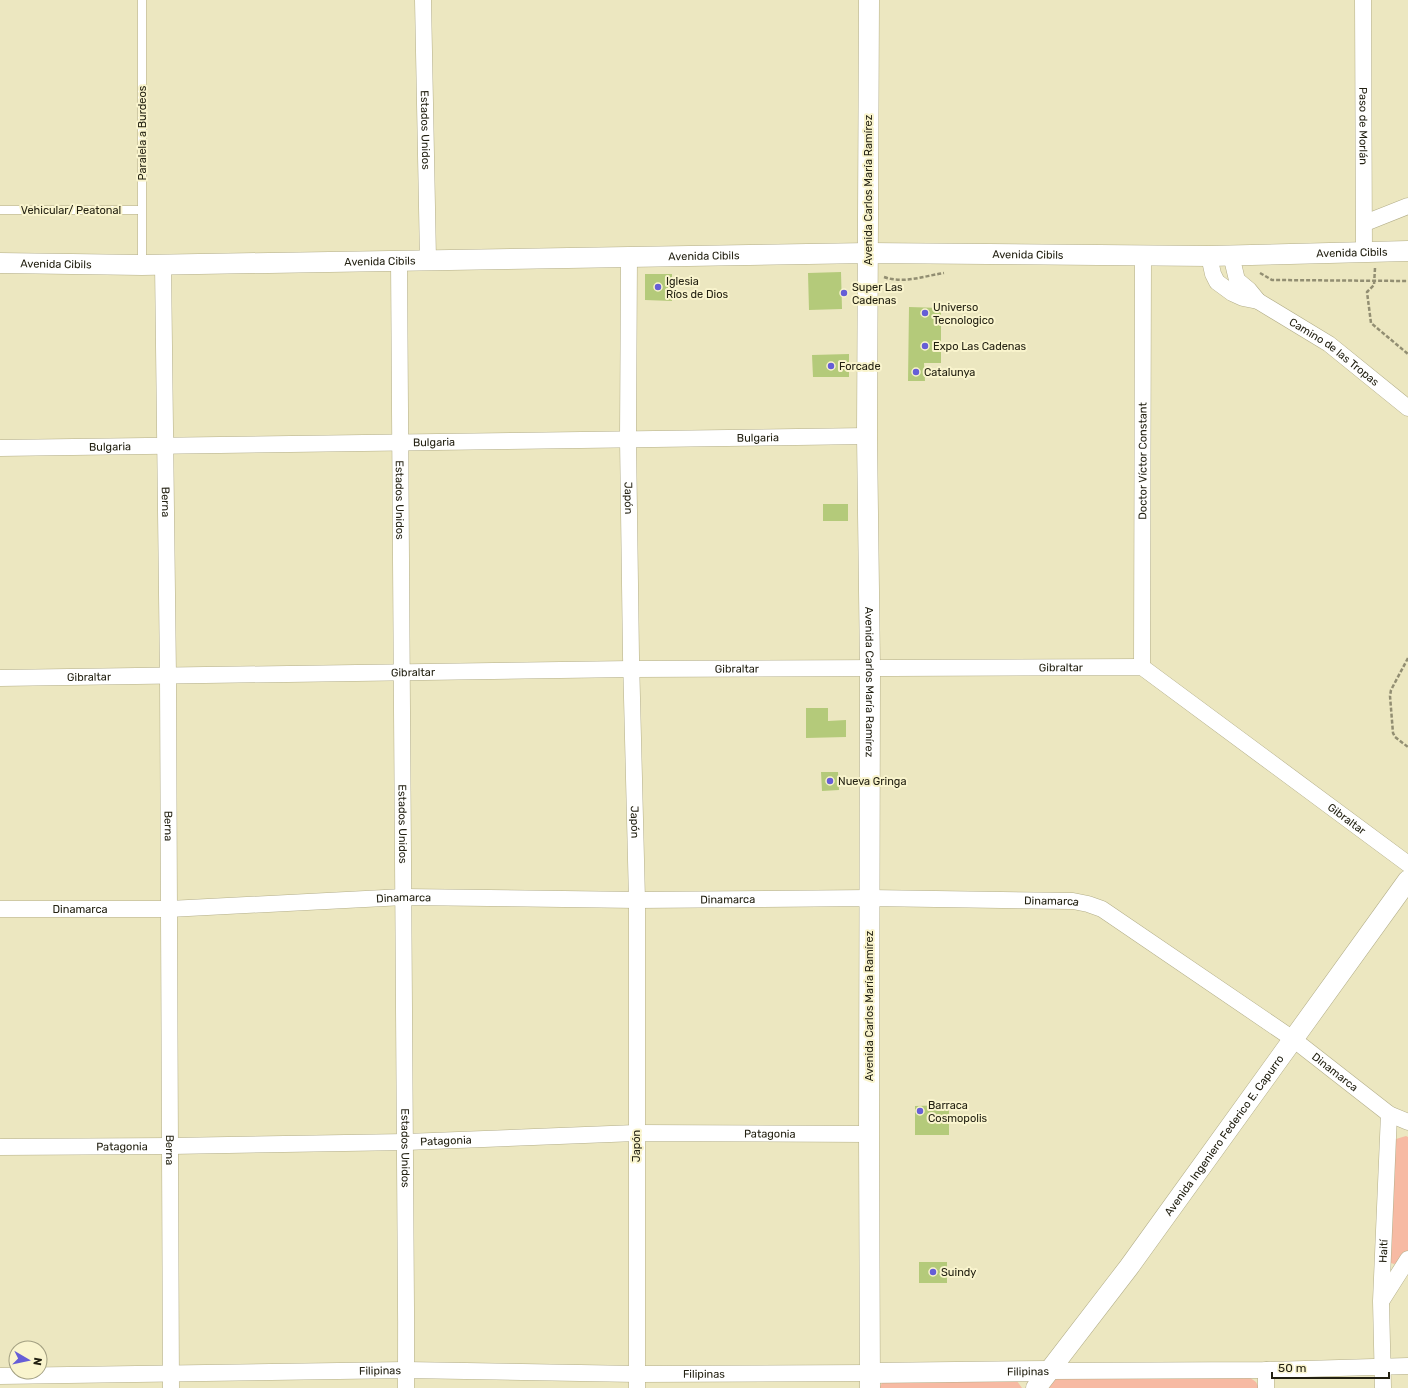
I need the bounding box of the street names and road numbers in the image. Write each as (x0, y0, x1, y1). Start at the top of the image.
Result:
street label: Paralela a Burdeos (136, 85, 149, 180)
street label: Paso de Morlán (1356, 87, 1370, 165)
street label: Estados Unidos (418, 90, 432, 170)
street label: Avenida Carlos María Ramírez (862, 114, 875, 265)
street label: Vehicular/ Peatonal (21, 204, 121, 217)
street label: Avenida Cibils (1316, 246, 1388, 260)
street label: Avenida Cibils (992, 248, 1064, 262)
street label: Avenida Cibils (668, 249, 740, 263)
street label: Avenida Cibils (344, 254, 416, 269)
street label: Avenida Cibils (20, 257, 92, 271)
street label: Camino de las Tropas (1287, 315, 1382, 389)
street label: Doctor Víctor Constant (1136, 402, 1150, 520)
street label: Bulgaria (737, 431, 779, 445)
street label: Bulgaria (413, 436, 455, 449)
street label: Bulgaria (89, 440, 131, 454)
street label: Estados Unidos (393, 460, 406, 540)
street label: Japón (622, 482, 635, 514)
street label: Berna (159, 487, 172, 517)
street label: Avenida Carlos María Ramírez (862, 607, 876, 758)
street label: Gibraltar (1039, 661, 1084, 674)
street label: Gibraltar (715, 662, 760, 676)
street label: Gibraltar (391, 666, 436, 679)
street label: Gibraltar (67, 670, 112, 684)
street label: Estados Unidos (395, 784, 409, 864)
street label: Gibraltar (1325, 801, 1369, 838)
street label: Japón (628, 805, 641, 838)
street label: Berna (162, 811, 175, 841)
street label: Dinamarca (376, 891, 431, 905)
street label: Dinamarca (700, 893, 755, 906)
street label: Dinamarca (1024, 894, 1080, 909)
street label: Dinamarca (52, 903, 108, 916)
street label: Avenida Carlos María Ramírez (863, 930, 876, 1081)
street label: Dinamarca (1309, 1050, 1361, 1094)
street label: Avenida Ingeniero Federico E. Capurro (1162, 1053, 1287, 1219)
street label: Estados Unidos (398, 1108, 412, 1188)
street label: Patagonia (744, 1127, 796, 1141)
street label: Japón (630, 1130, 643, 1162)
street label: Patagonia (420, 1133, 472, 1148)
street label: Berna (163, 1135, 176, 1165)
street label: Patagonia (96, 1140, 148, 1153)
street label: Haití (1377, 1238, 1391, 1263)
street label: Filipinas (359, 1364, 401, 1378)
street label: Filipinas (1007, 1365, 1049, 1378)
street label: Filipinas (683, 1368, 725, 1381)

